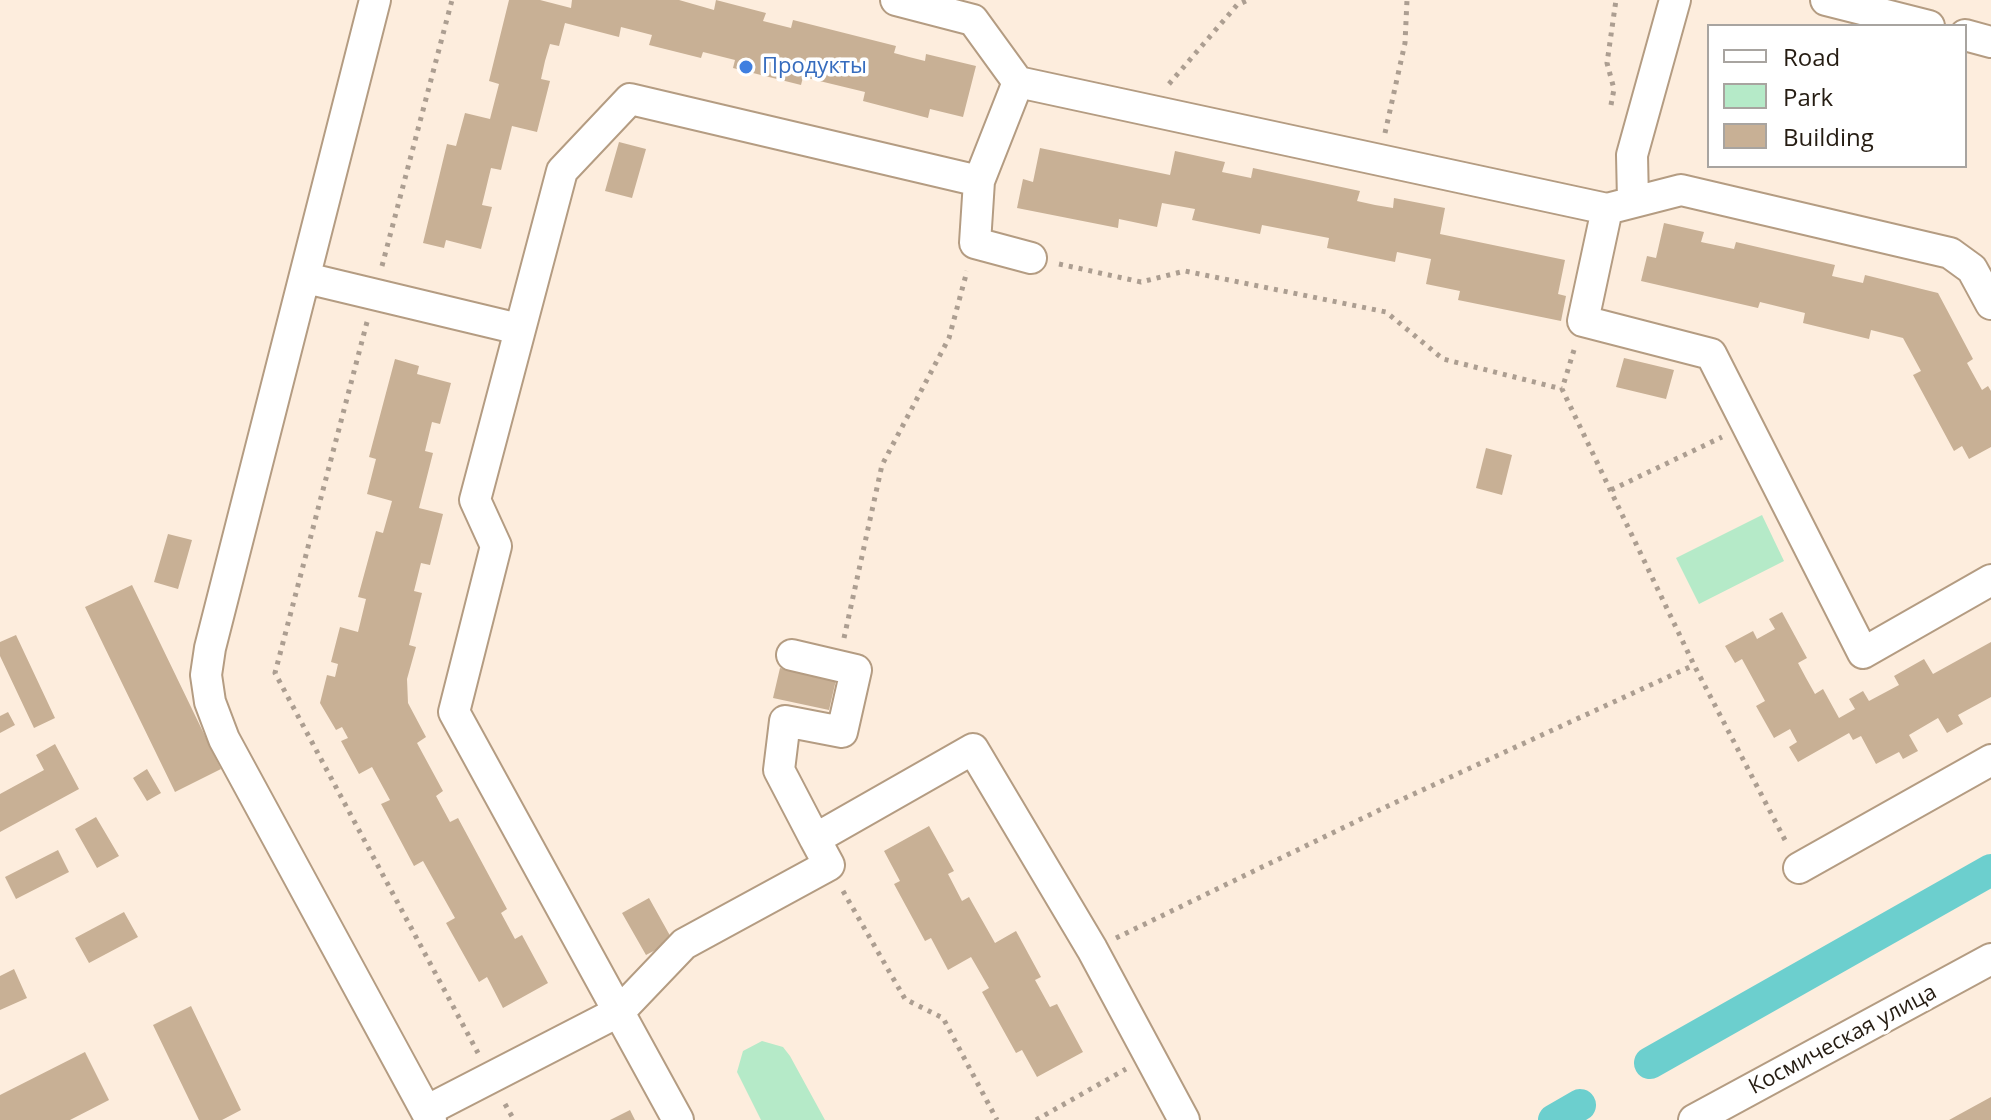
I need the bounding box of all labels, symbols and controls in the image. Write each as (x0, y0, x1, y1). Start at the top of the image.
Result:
legend (1707, 24, 1967, 168)
text: Road (1783, 40, 1840, 73)
place label: Продукты (762, 54, 867, 80)
marker: Продукты (737, 58, 755, 76)
text: Park (1783, 80, 1833, 113)
text: Building (1783, 120, 1874, 153)
street label: Космическая улица (1745, 979, 1941, 1101)

